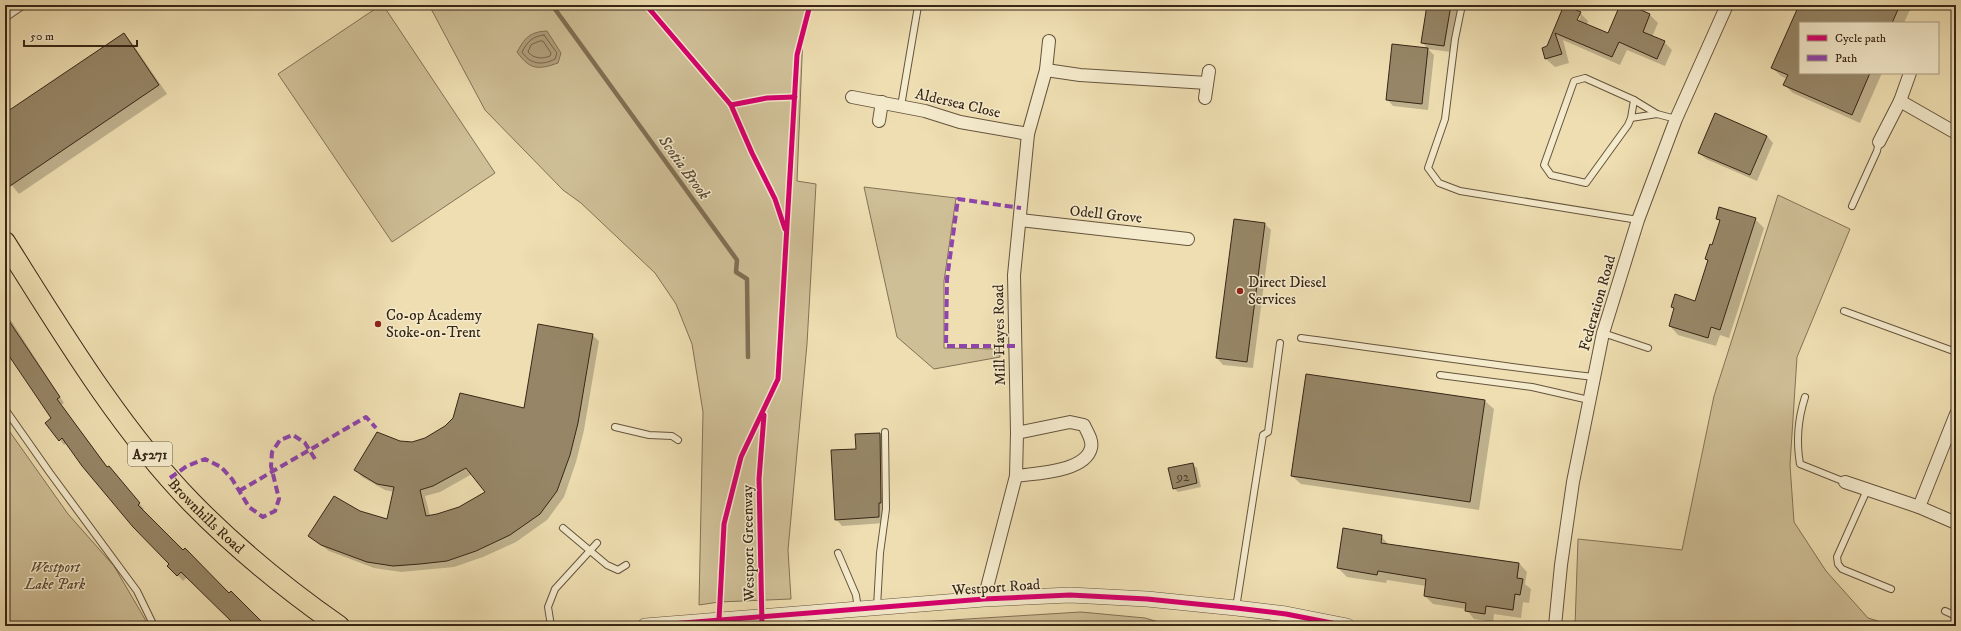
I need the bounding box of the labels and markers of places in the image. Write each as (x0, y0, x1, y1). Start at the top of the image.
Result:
place label: Direct Diesel Services (1248, 273, 1327, 309)
marker: Direct Diesel Services (1235, 286, 1245, 296)
place label: Co-op Academy Stoke-on-Trent (386, 306, 483, 342)
marker: Co-op Academy Stoke-on-Trent (373, 319, 383, 329)

